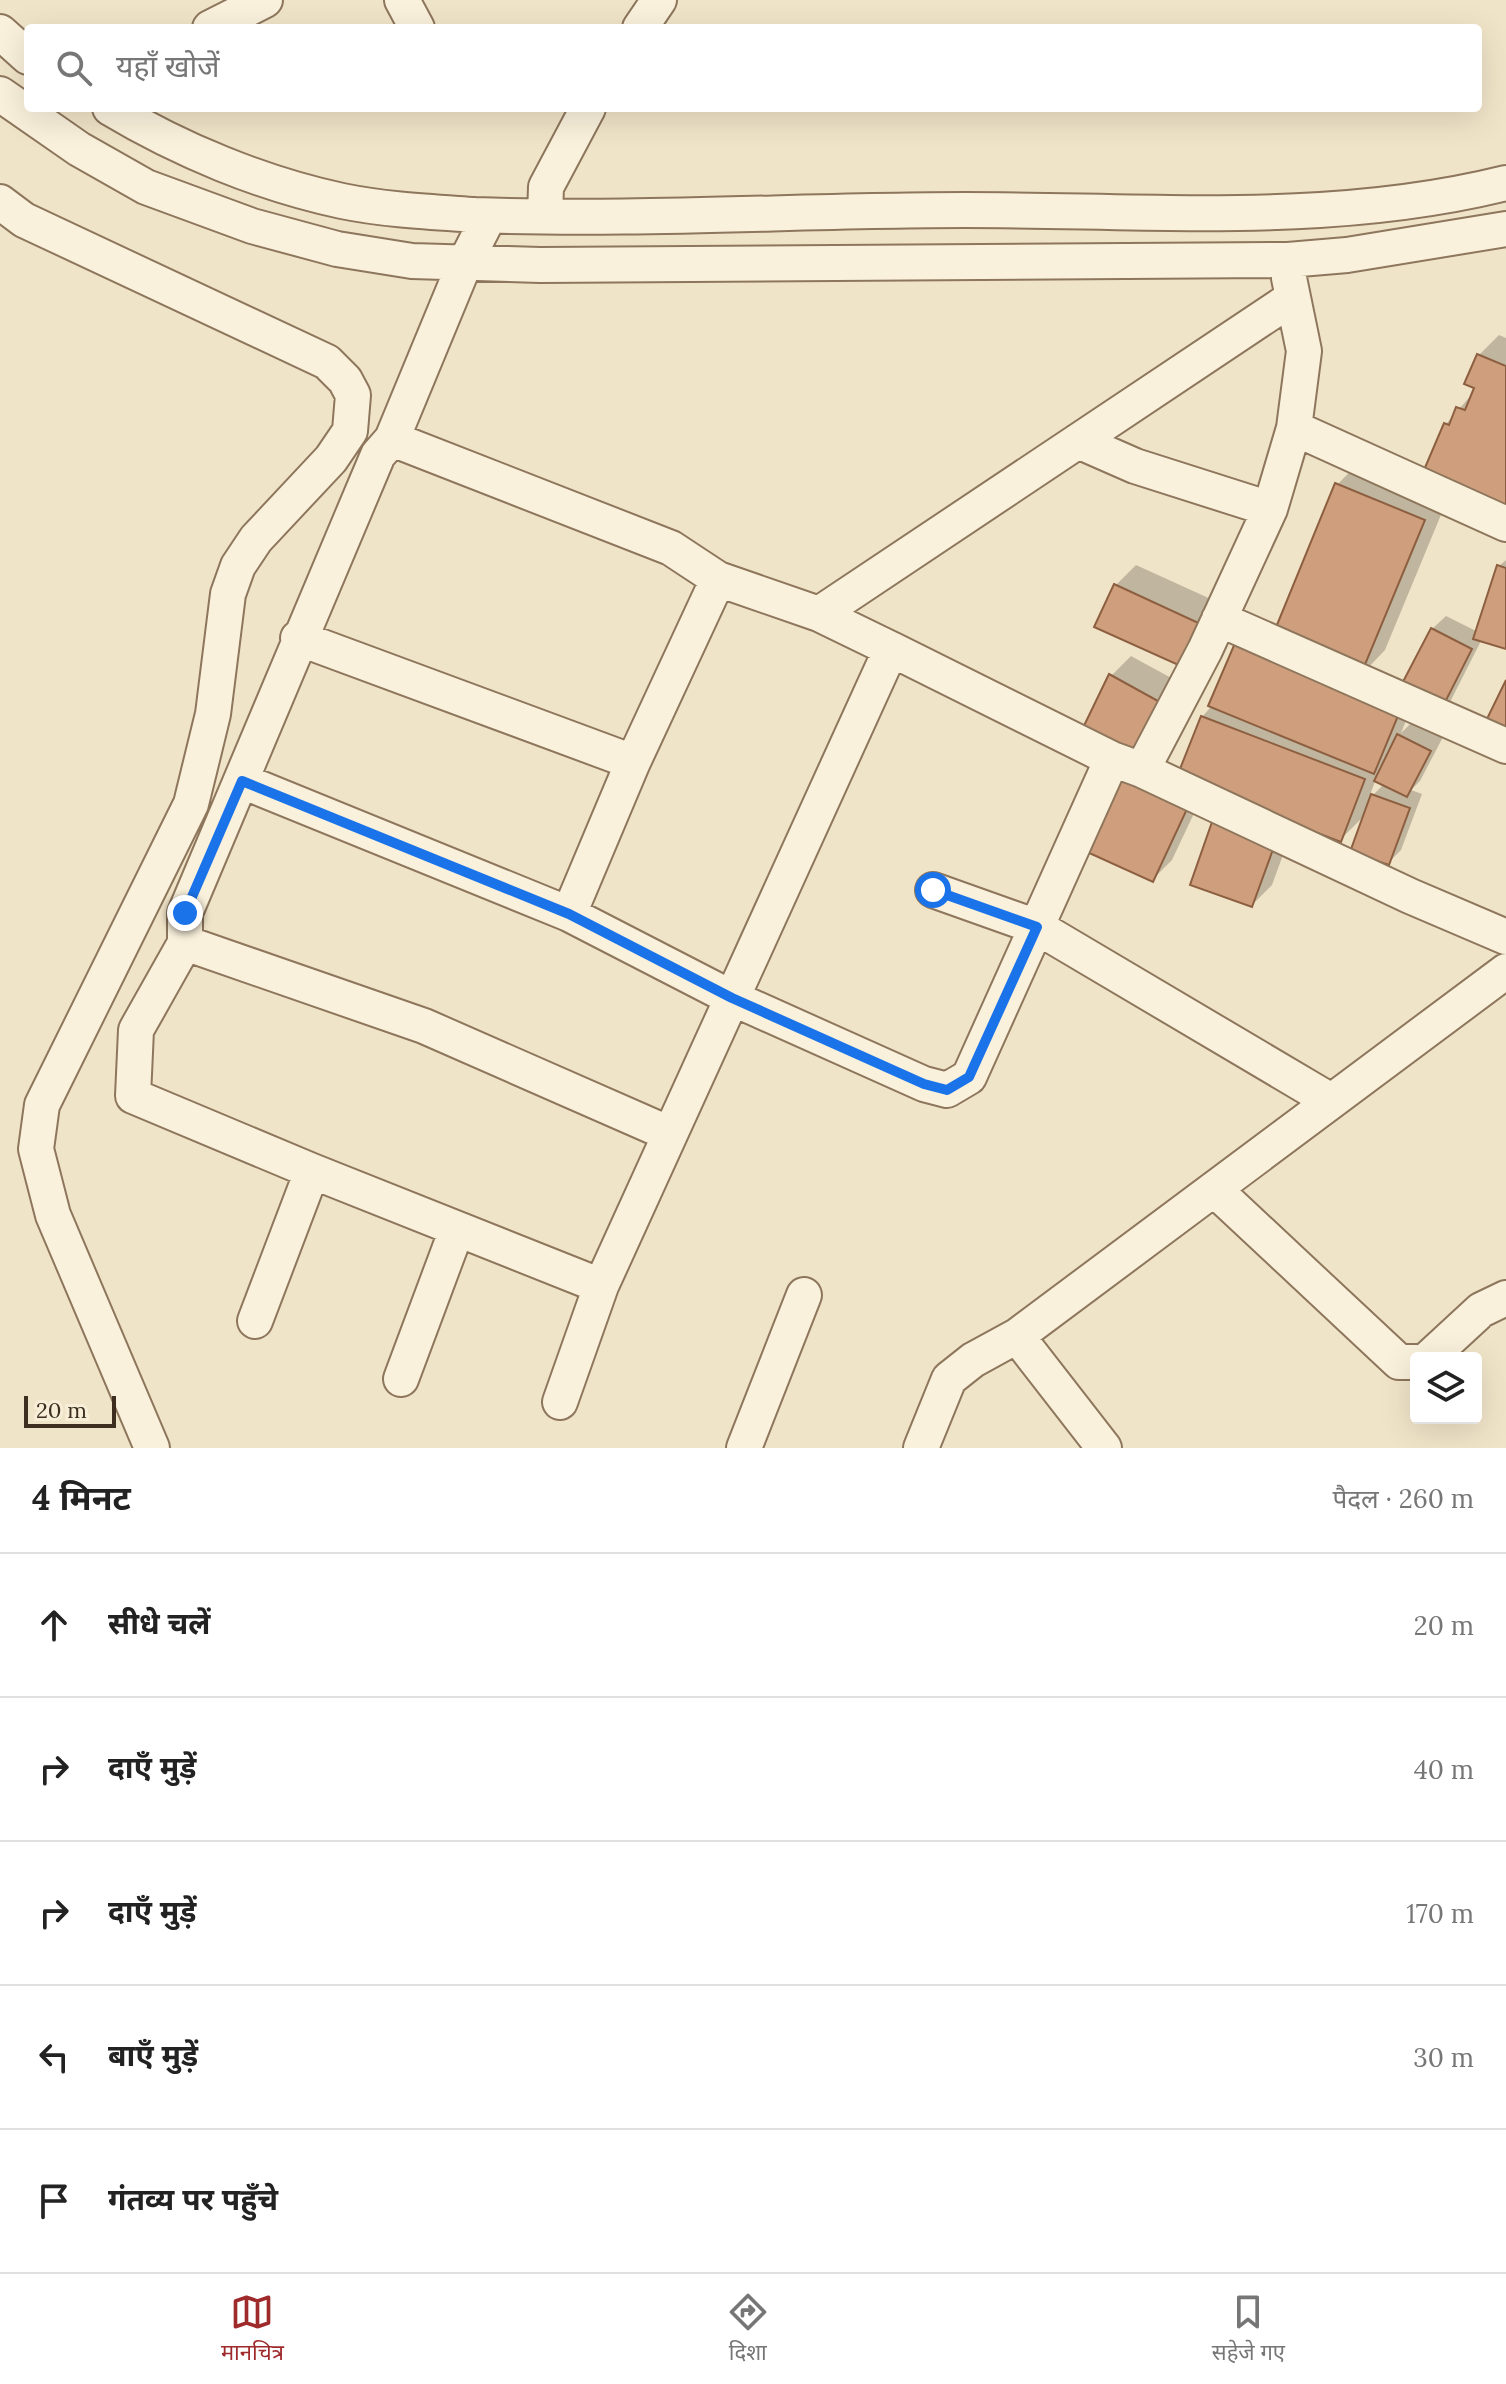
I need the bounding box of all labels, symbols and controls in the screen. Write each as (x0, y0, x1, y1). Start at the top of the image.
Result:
search box (24, 24, 1482, 112)
icon: search (52, 46, 96, 90)
text: यहाँ खोजें (116, 47, 220, 85)
route start (915, 872, 951, 908)
route end (167, 895, 203, 931)
map controls (1410, 1352, 1482, 1424)
button: layers (1410, 1352, 1482, 1424)
scale bar (24, 1392, 116, 1428)
text: 20 m (36, 1396, 87, 1424)
text: 4 मिनट (32, 1476, 131, 1519)
text: पैदल · 260 m (1332, 1482, 1474, 1515)
icon: ahead (32, 1603, 76, 1647)
text: सीधे चलें (108, 1604, 210, 1642)
text: 20 m (1414, 1609, 1474, 1642)
icon: right (32, 1747, 76, 1791)
text: दाएँ मुड़ें (108, 1748, 196, 1786)
text: 40 m (1414, 1753, 1474, 1786)
icon: right (32, 1891, 76, 1935)
text: दाएँ मुड़ें (108, 1892, 196, 1930)
text: 170 m (1406, 1897, 1474, 1930)
icon: left (32, 2035, 76, 2079)
text: बाएँ मुड़ें (108, 2036, 198, 2074)
text: 30 m (1413, 2041, 1474, 2074)
icon: arrive (32, 2179, 76, 2223)
text: गंतव्य पर पहुँचे (108, 2180, 278, 2218)
tab: मानचित्र (221, 2290, 284, 2369)
tab: दिशा (726, 2290, 770, 2369)
tab: सहेजे गए (1212, 2290, 1285, 2369)

